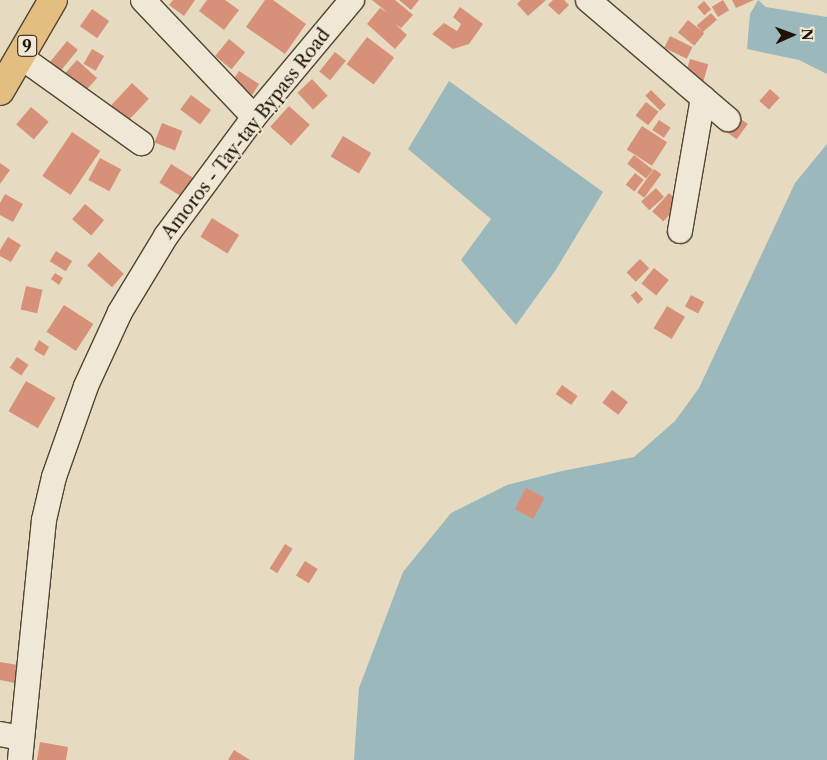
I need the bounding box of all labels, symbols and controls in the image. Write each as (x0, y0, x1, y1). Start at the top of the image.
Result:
north arrow (767, 10, 817, 60)
street label: Amoros - Tay-tay Bypass Road (157, 24, 335, 244)
text: N (798, 28, 816, 41)
road number: 9 (17, 32, 37, 59)

